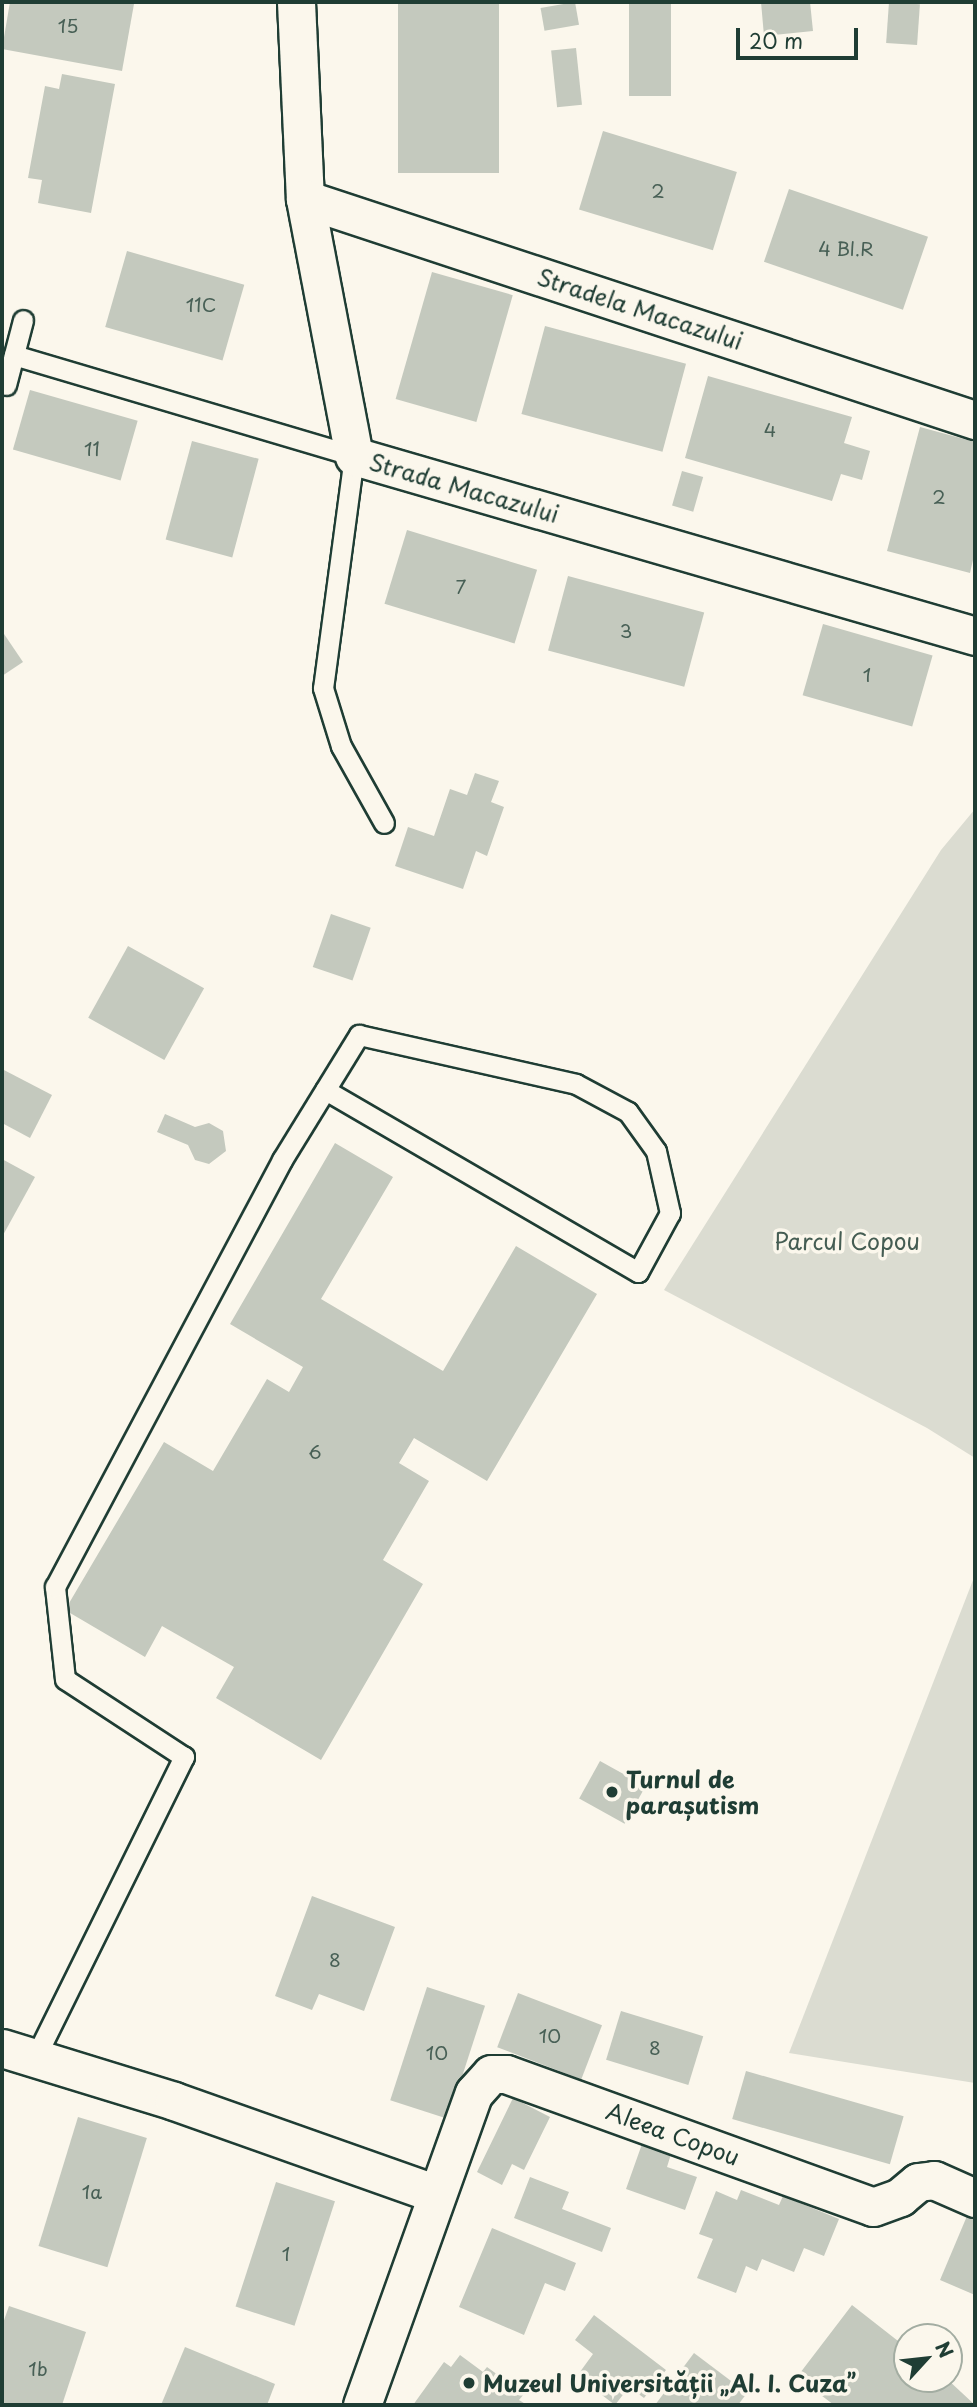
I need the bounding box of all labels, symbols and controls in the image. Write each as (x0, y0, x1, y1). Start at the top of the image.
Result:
scale bar (739, 14, 862, 58)
house number: 15 (58, 15, 78, 37)
text: 20 m (749, 24, 803, 56)
house number: 2 (651, 180, 665, 202)
house number: 4 Bl.R (818, 238, 874, 260)
street label: Stradela Macazului (535, 263, 745, 355)
house number: 11C (186, 294, 216, 316)
house number: 4 (764, 419, 776, 441)
house number: 11 (84, 438, 100, 460)
street label: Strada Macazului (366, 448, 562, 528)
house number: 2 (932, 486, 946, 508)
house number: 7 (456, 576, 466, 598)
house number: 3 (620, 620, 632, 642)
house number: 1 (863, 664, 871, 686)
park label: Parcul Copou (773, 1227, 921, 1255)
house number: 6 (308, 1441, 322, 1463)
place label: Turnul de parașutism (626, 1765, 759, 1819)
marker: Turnul de parașutism (604, 1784, 620, 1800)
house number: 8 (329, 1949, 341, 1971)
house number: 10 (539, 2025, 561, 2047)
house number: 8 (649, 2037, 661, 2059)
house number: 10 (426, 2042, 448, 2064)
street label: Aleea Copou (602, 2097, 744, 2171)
house number: 1a (82, 2181, 102, 2203)
house number: 1 (282, 2243, 290, 2265)
north arrow (893, 2323, 963, 2393)
text: N (929, 2336, 961, 2362)
house number: 1b (28, 2358, 48, 2380)
place label: Muzeul Universității „Al. I. Cuza” (483, 2369, 858, 2397)
marker: Muzeul Universității „Al. I. Cuza” (461, 2375, 477, 2391)

